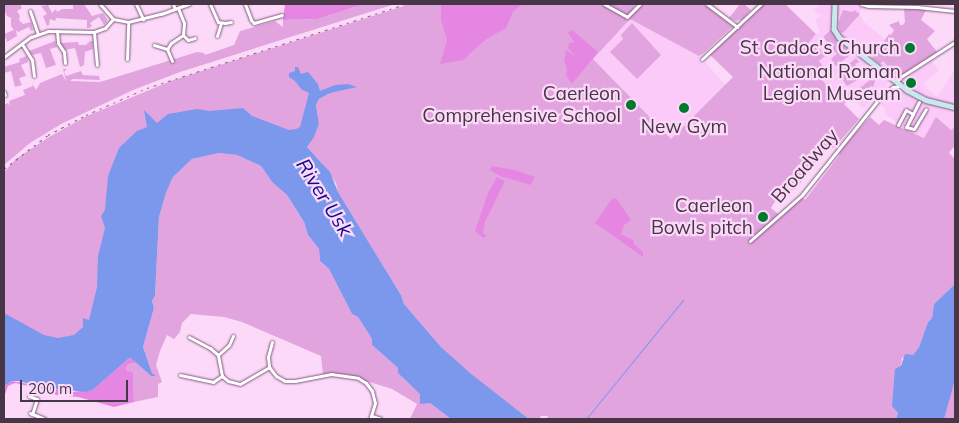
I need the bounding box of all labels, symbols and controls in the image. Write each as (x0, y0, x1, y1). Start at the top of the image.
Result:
place label: St Cadoc's Church (740, 37, 900, 59)
marker: St Cadoc's Church (904, 42, 916, 54)
place label: National Roman Legion Museum (758, 61, 901, 105)
marker: National Roman Legion Museum (905, 77, 917, 89)
place label: Caerleon Comprehensive School (422, 83, 621, 127)
marker: Caerleon Comprehensive School (625, 99, 637, 111)
marker: New Gym (678, 102, 690, 114)
place label: New Gym (641, 116, 727, 138)
street label: Broadway (767, 124, 843, 208)
water label: River Usk (292, 154, 358, 240)
place label: Caerleon Bowls pitch (651, 195, 753, 239)
marker: Caerleon Bowls pitch (757, 211, 769, 223)
scale bar (22, 370, 130, 402)
text: 200 m (28, 379, 72, 398)

